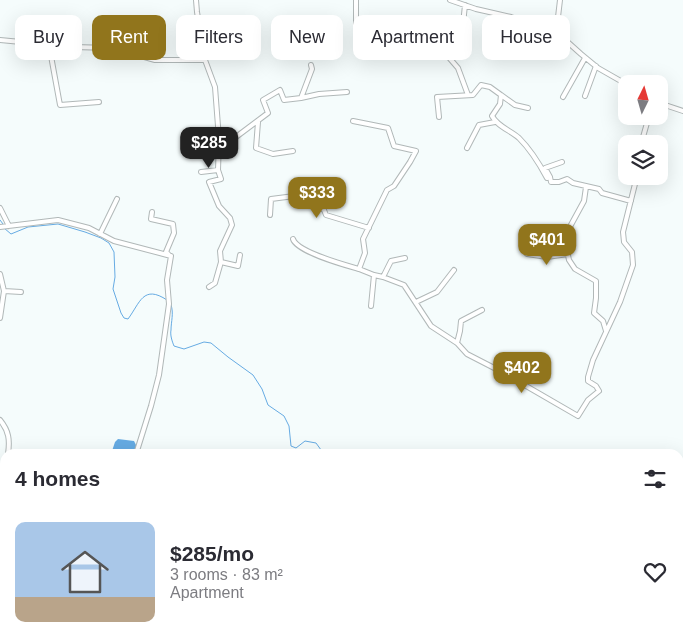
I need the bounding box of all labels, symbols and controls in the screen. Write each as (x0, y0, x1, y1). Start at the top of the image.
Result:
chip: Buy (15, 15, 82, 60)
chip: Rent (92, 15, 166, 60)
chip: Filters (176, 15, 261, 60)
chip: New (271, 15, 343, 60)
chip: Apartment (353, 15, 472, 60)
chip: House (482, 15, 570, 60)
north arrow (618, 75, 668, 125)
map controls (618, 75, 668, 185)
pin: $285 (179, 126, 239, 169)
text: $285 (191, 134, 227, 151)
button: layers (618, 135, 668, 185)
pin: $333 (287, 176, 347, 219)
text: $333 (299, 184, 335, 201)
pin: $401 (517, 224, 577, 266)
text: $401 (529, 231, 565, 248)
pin: $402 (492, 352, 552, 394)
text: $402 (504, 359, 540, 376)
icon: filters (641, 465, 669, 493)
text: 4 homes (15, 467, 100, 490)
icon: home (55, 542, 115, 602)
text: $285/mo (170, 542, 254, 565)
icon: heart (641, 558, 669, 586)
text: 3 rooms · 83 m² (170, 566, 283, 583)
text: Apartment (170, 584, 244, 601)

